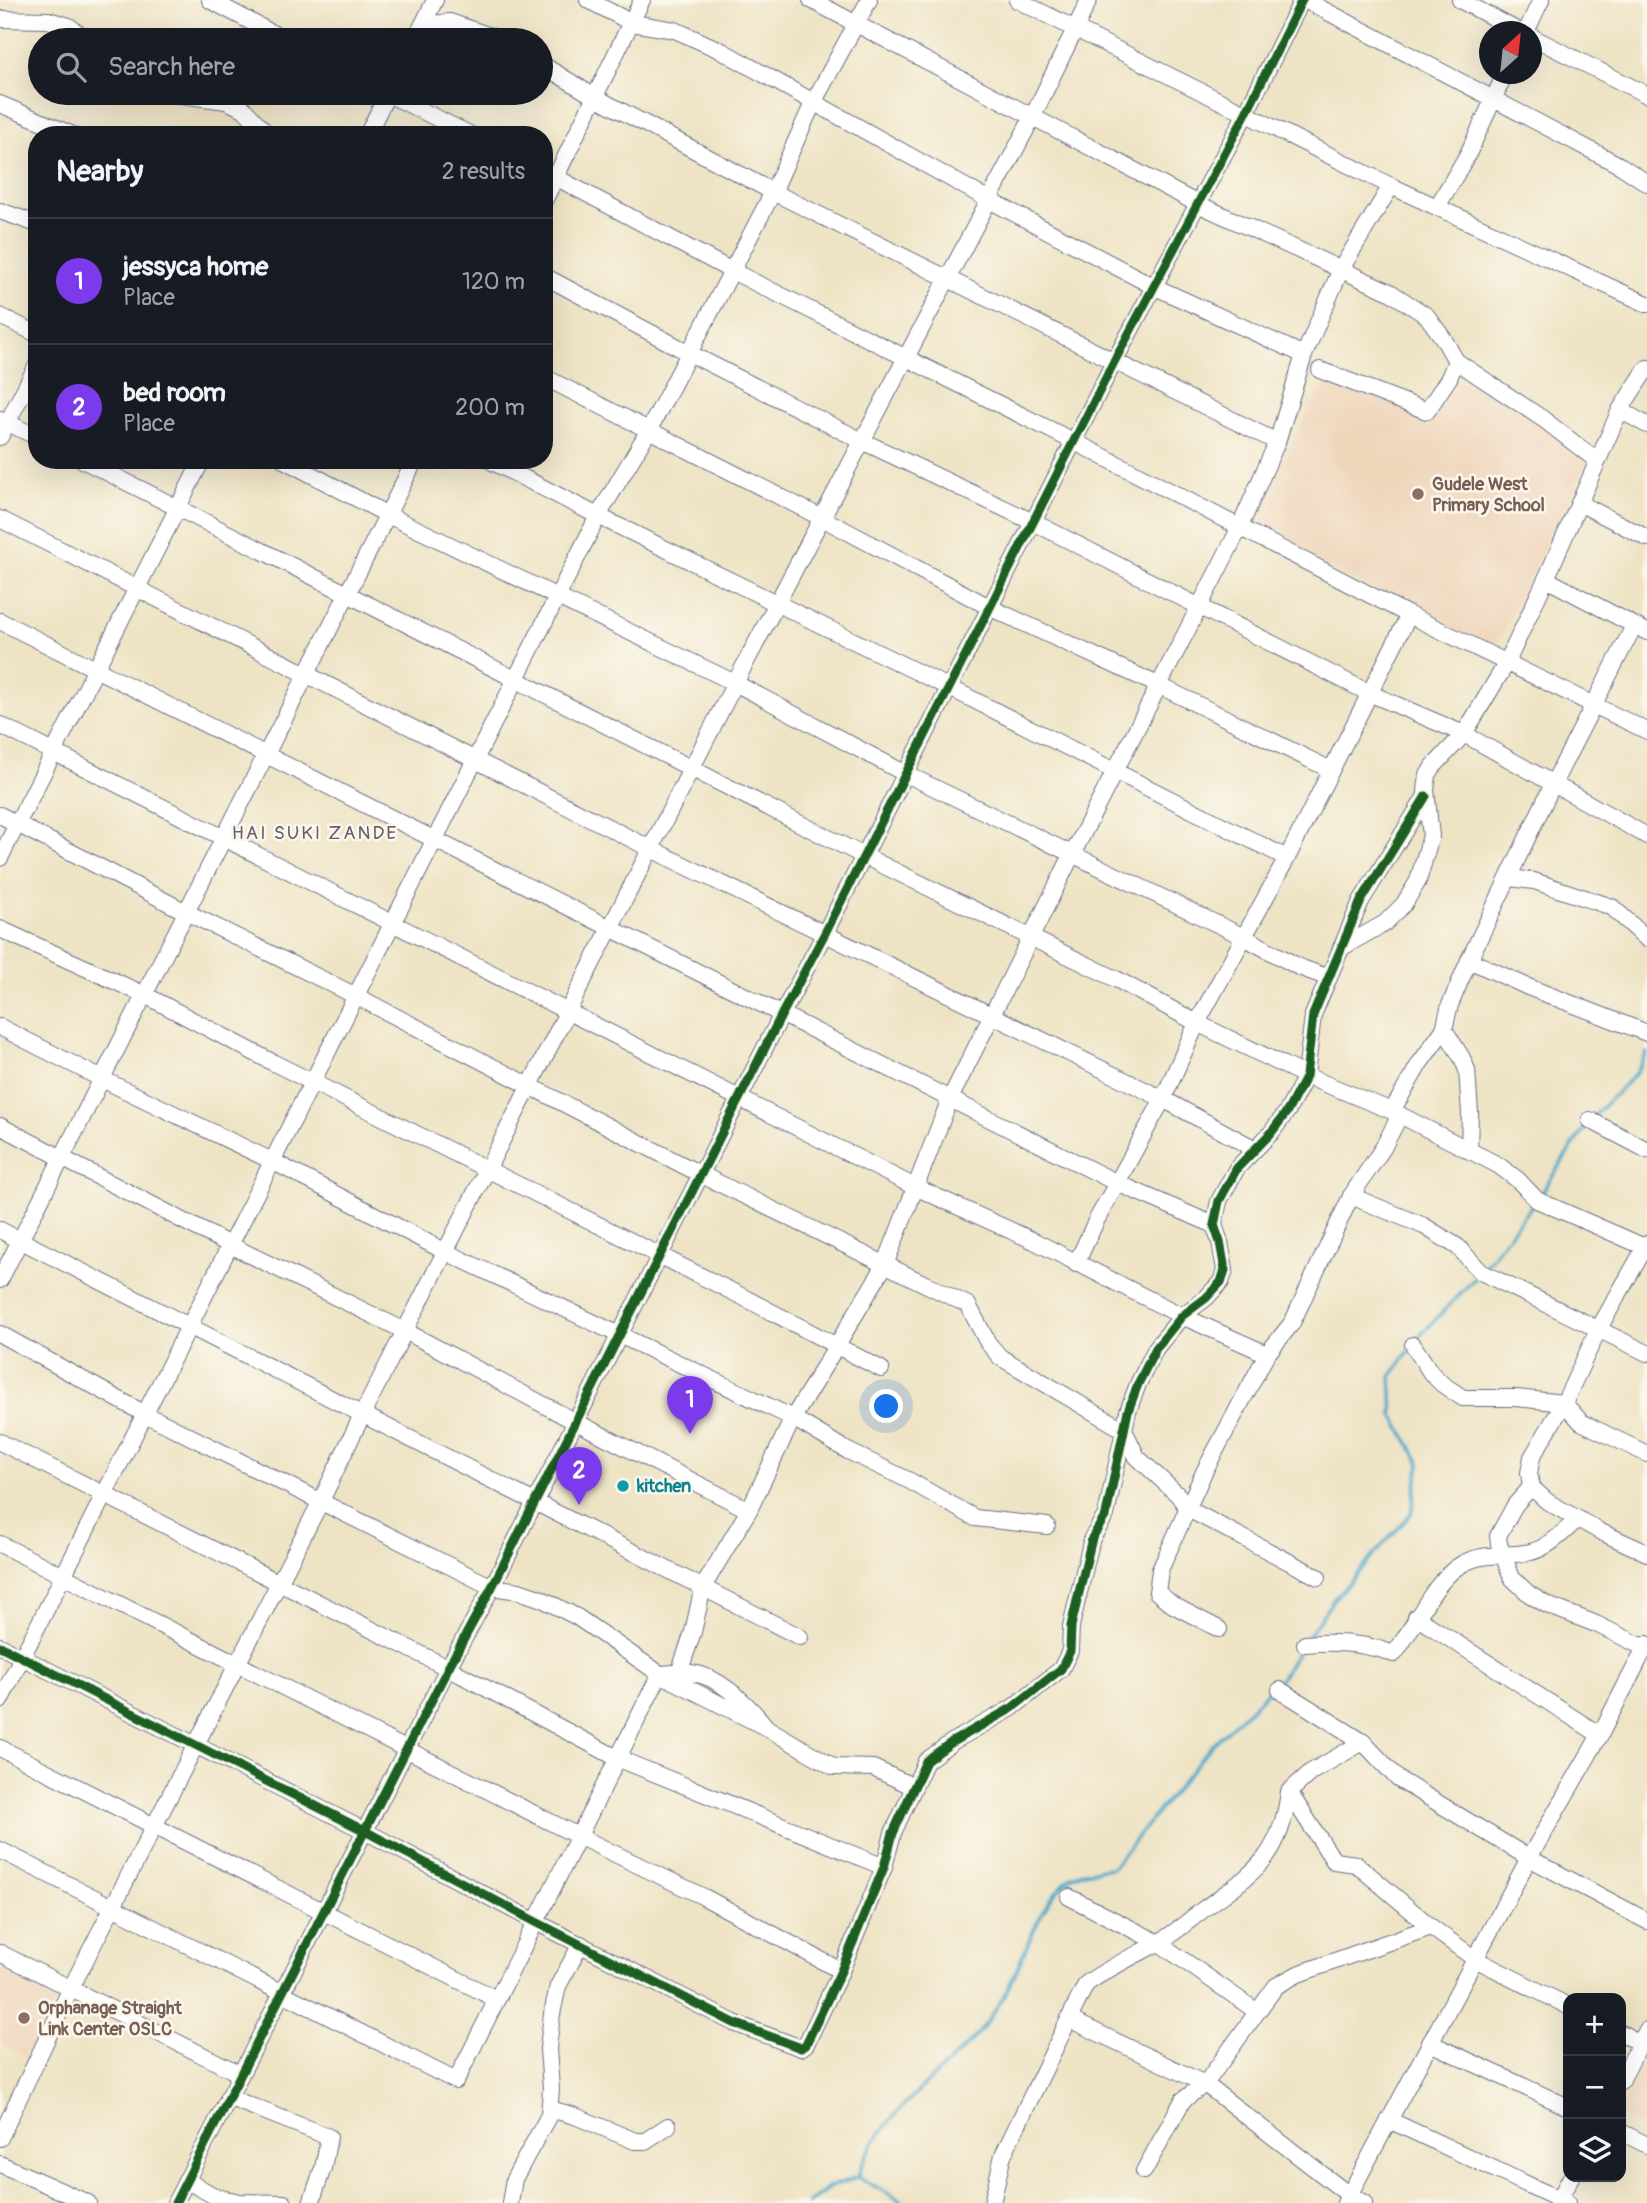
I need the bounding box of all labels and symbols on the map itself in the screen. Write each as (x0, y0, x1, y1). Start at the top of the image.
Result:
north arrow (1479, 21, 1542, 84)
place label: Gudele West Primary School (1432, 473, 1545, 517)
marker: Gudele West Primary School (1410, 486, 1426, 502)
district label: HAI SUKI ZANDE (232, 821, 398, 845)
pin: 1 (667, 1376, 713, 1434)
your location (869, 1389, 903, 1423)
pin: 2 (556, 1447, 602, 1505)
place label: kitchen (636, 1475, 691, 1498)
marker: kitchen (615, 1478, 631, 1494)
place label: Orphanage Straight Link Center OSLC (38, 1997, 182, 2041)
marker: Orphanage Straight Link Center OSLC (16, 2010, 32, 2026)

